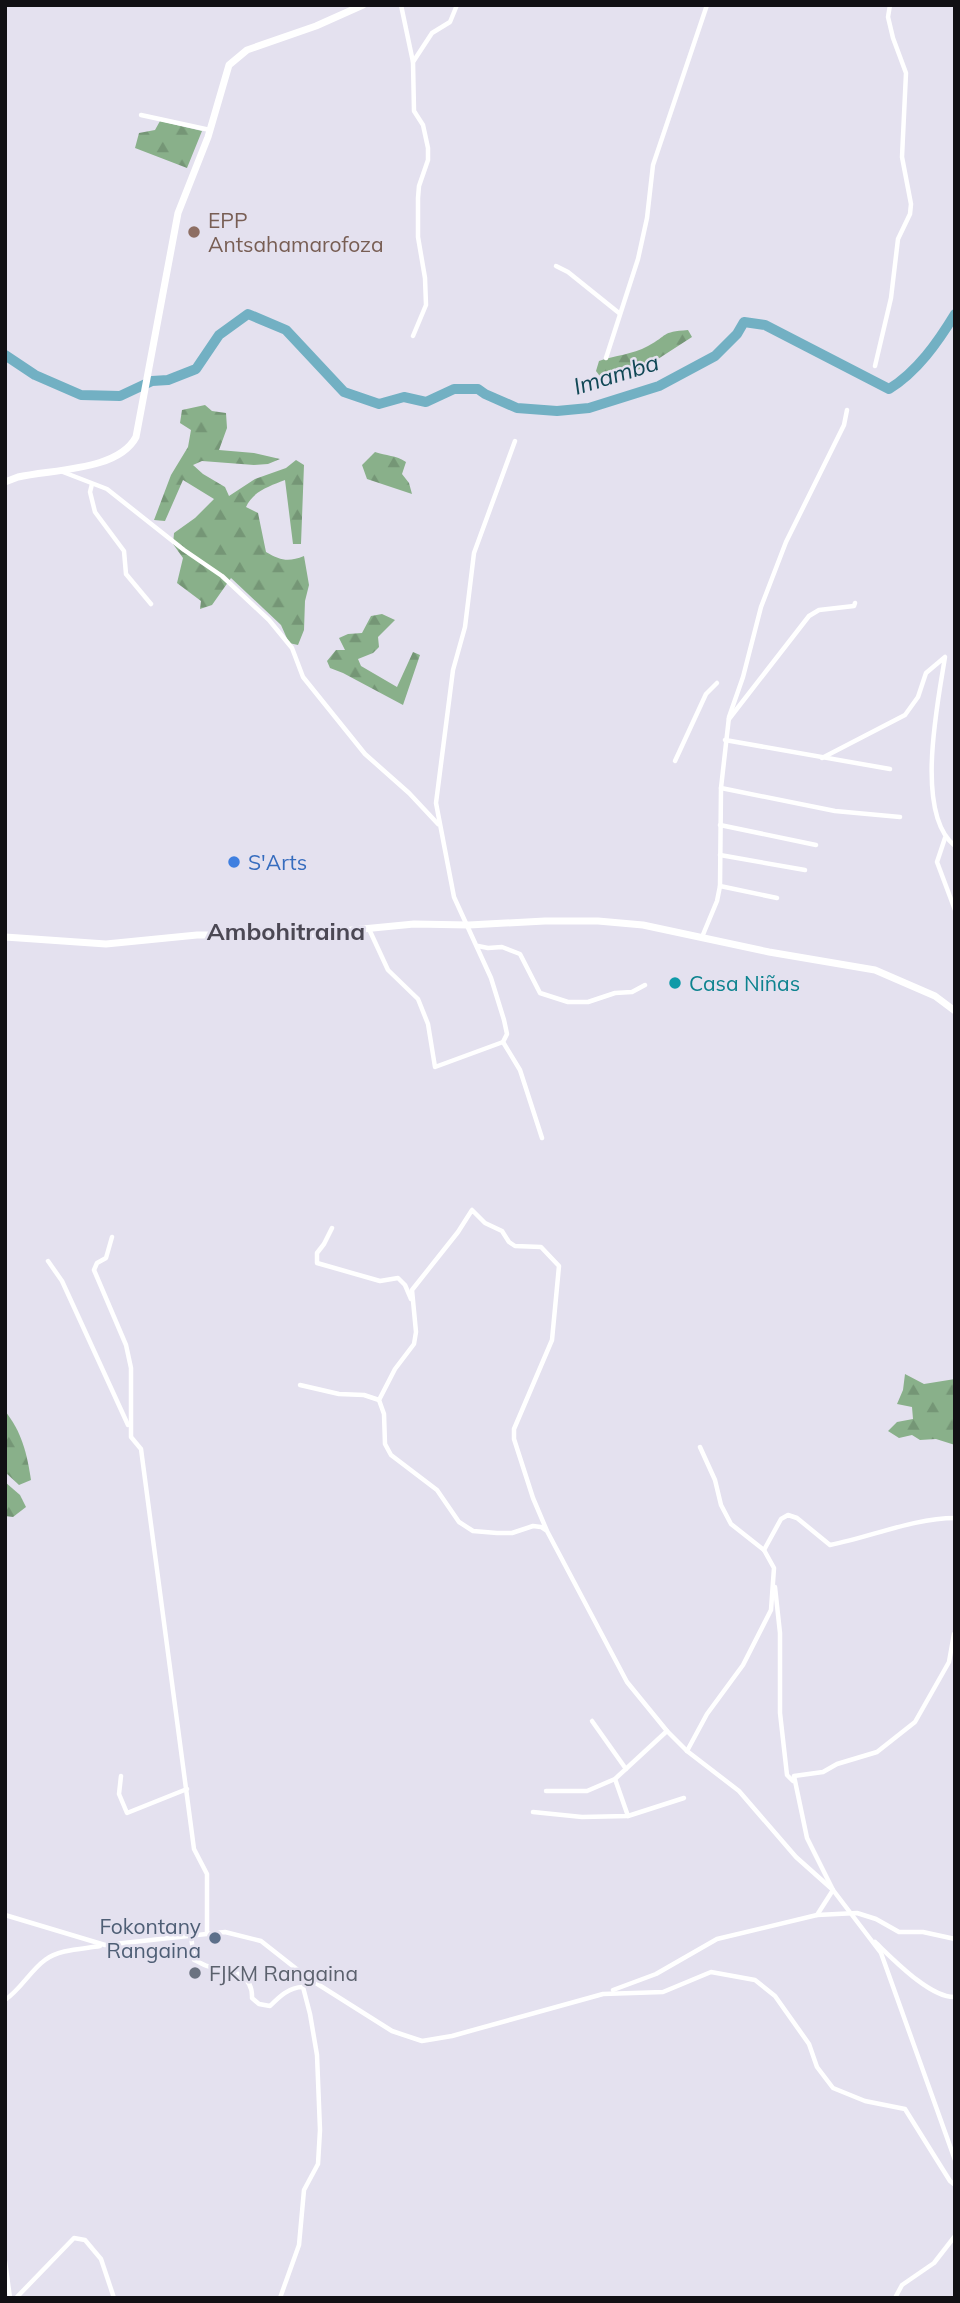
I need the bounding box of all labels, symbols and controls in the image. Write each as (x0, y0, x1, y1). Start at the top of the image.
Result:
place label: EPP Antsahamarofoza (208, 207, 383, 257)
marker: EPP Antsahamarofoza (186, 224, 202, 240)
water label: Imamba (570, 347, 662, 401)
place label: S'Arts (248, 849, 307, 875)
marker: S'Arts (226, 854, 242, 870)
district label: Ambohitraina (207, 916, 365, 946)
place label: Casa Niñas (689, 970, 800, 996)
marker: Casa Niñas (667, 975, 683, 991)
place label: Fokontany Rangaina (99, 1913, 201, 1963)
marker: Fokontany Rangaina (207, 1930, 223, 1946)
place label: FJKM Rangaina (209, 1960, 358, 1986)
marker: FJKM Rangaina (187, 1965, 203, 1981)

